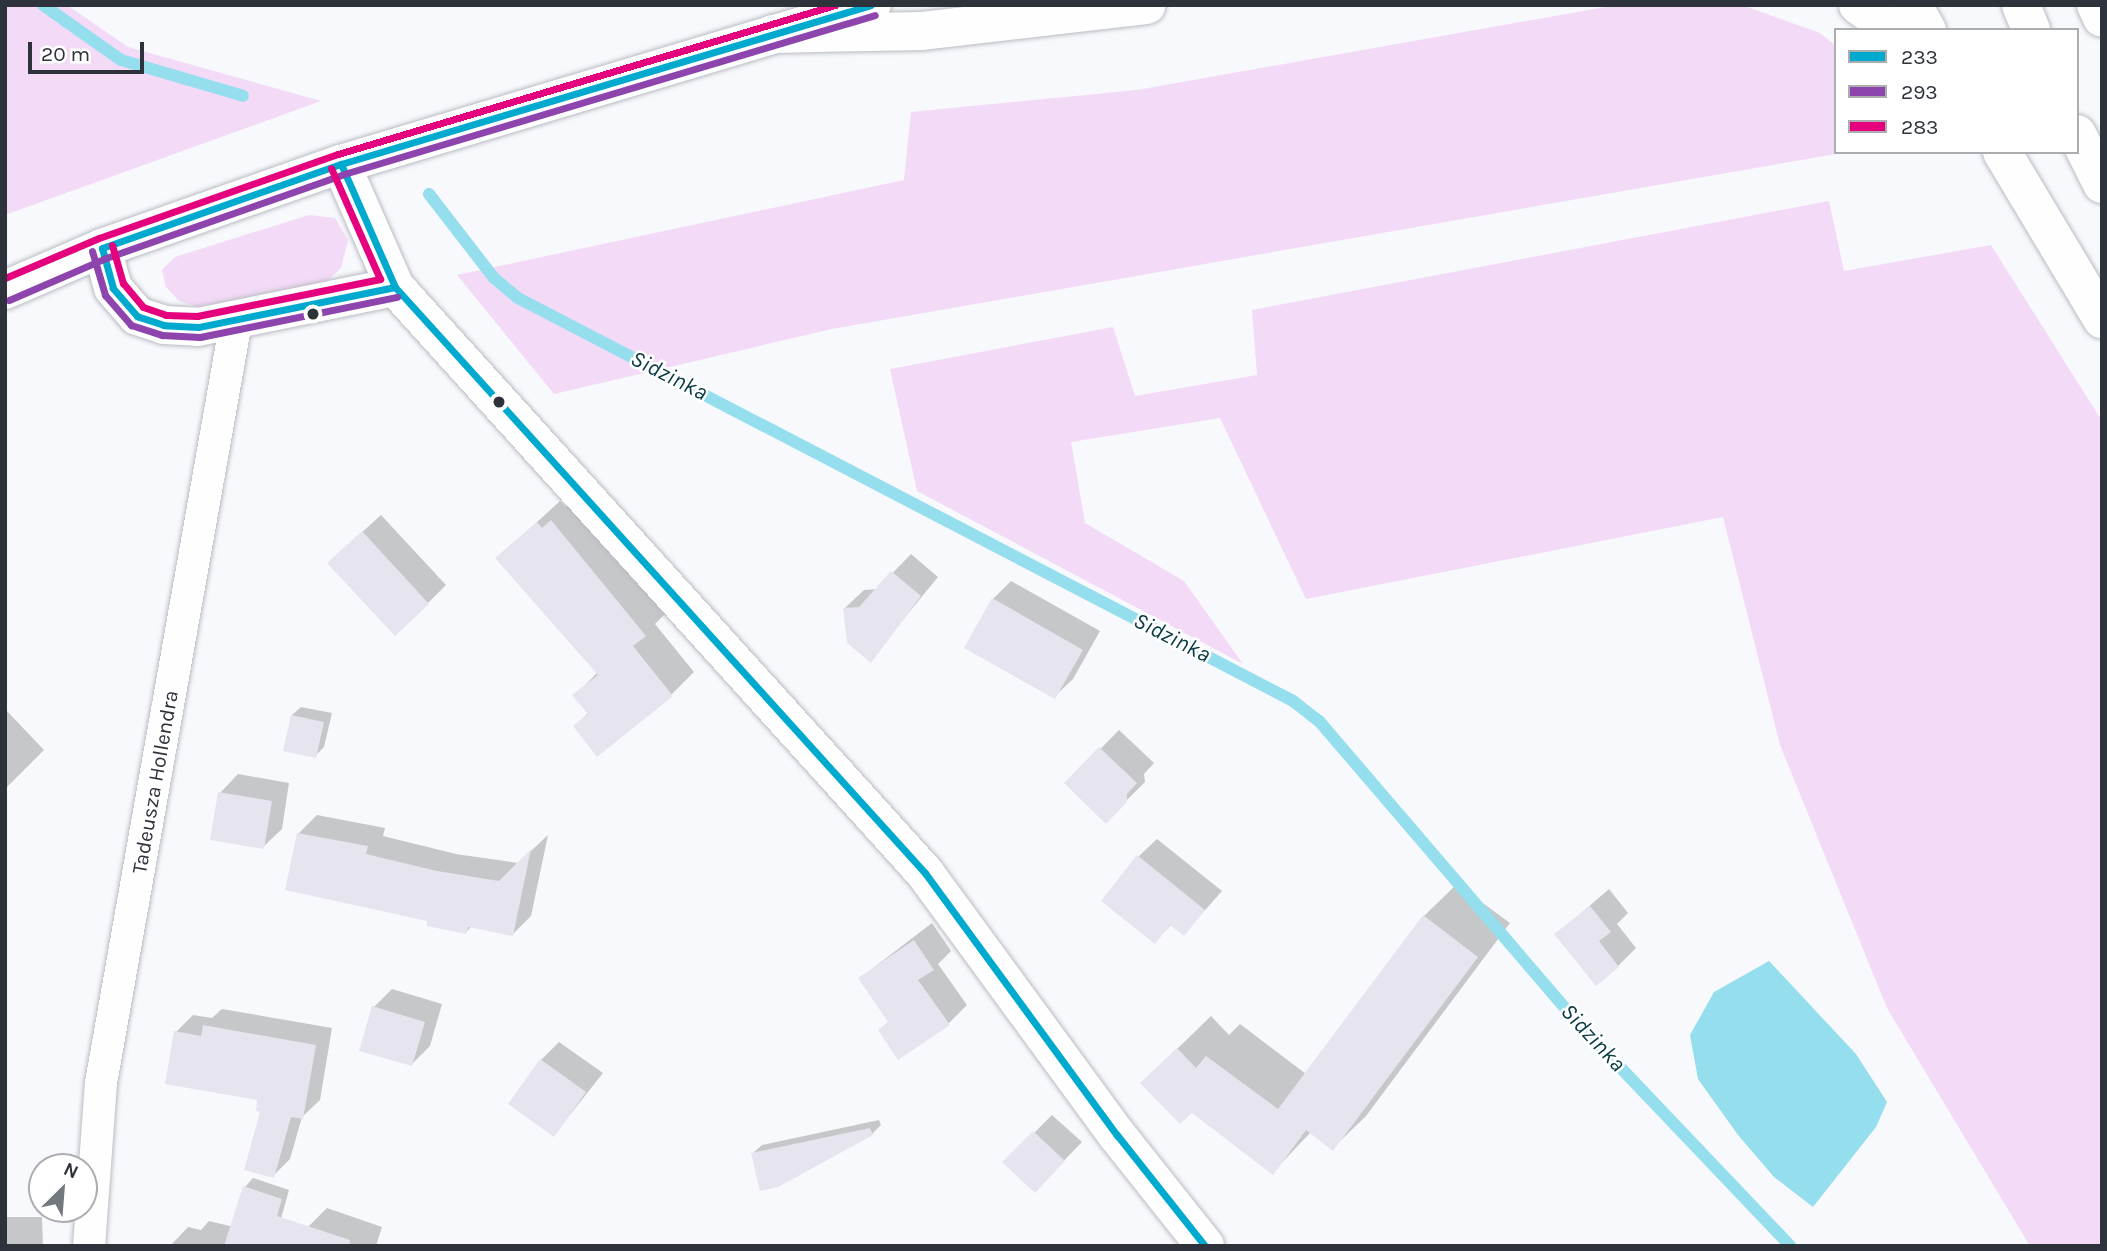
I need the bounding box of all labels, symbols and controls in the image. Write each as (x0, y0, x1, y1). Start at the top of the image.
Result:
scale bar (32, 28, 147, 72)
legend (1834, 28, 2079, 154)
text: 20 m (41, 42, 90, 66)
text: 233 (1901, 45, 1938, 69)
text: 293 (1901, 80, 1938, 104)
text: 283 (1901, 115, 1938, 139)
unlabelled marker (306, 307, 320, 321)
water label: Sidzinka (626, 345, 712, 407)
unlabelled marker (492, 395, 506, 409)
water label: Sidzinka (1129, 607, 1215, 669)
street label: Tadeusza Hollendra (126, 688, 184, 876)
water label: Sidzinka (1555, 998, 1631, 1078)
north arrow (28, 1153, 98, 1223)
text: N (60, 1158, 82, 1184)

